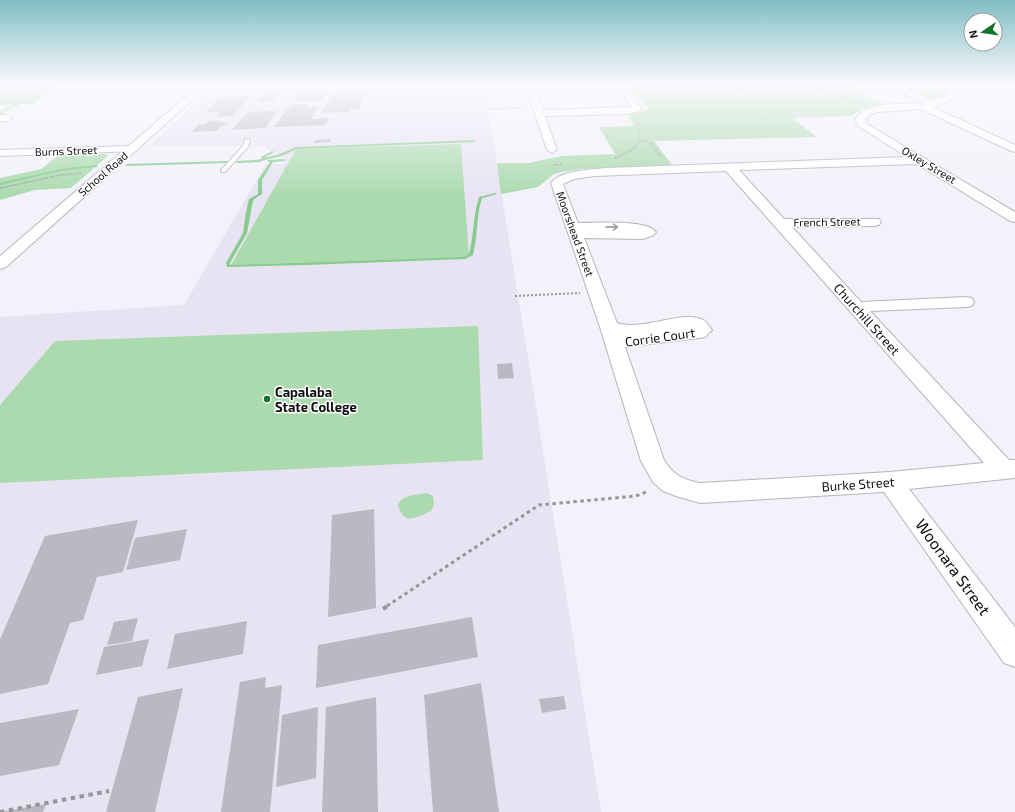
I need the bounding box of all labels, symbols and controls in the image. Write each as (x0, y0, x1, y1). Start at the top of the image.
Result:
north arrow (963, 12, 1003, 52)
text: N (966, 29, 980, 40)
street label: Burns Street (35, 143, 97, 158)
street label: Oxley Street (900, 143, 959, 186)
street label: School Road (75, 149, 130, 199)
street label: Moorshead Street (554, 189, 597, 278)
street label: French Street (793, 214, 861, 229)
one-way arrow (605, 223, 618, 231)
street label: Churchill Street (831, 280, 903, 358)
street label: Corrie Court (624, 324, 696, 350)
place label: Capalaba State College (275, 384, 357, 415)
marker: Capalaba State College (262, 394, 272, 404)
street label: Burke Street (821, 473, 895, 495)
street label: Woonara Street (912, 515, 995, 619)

